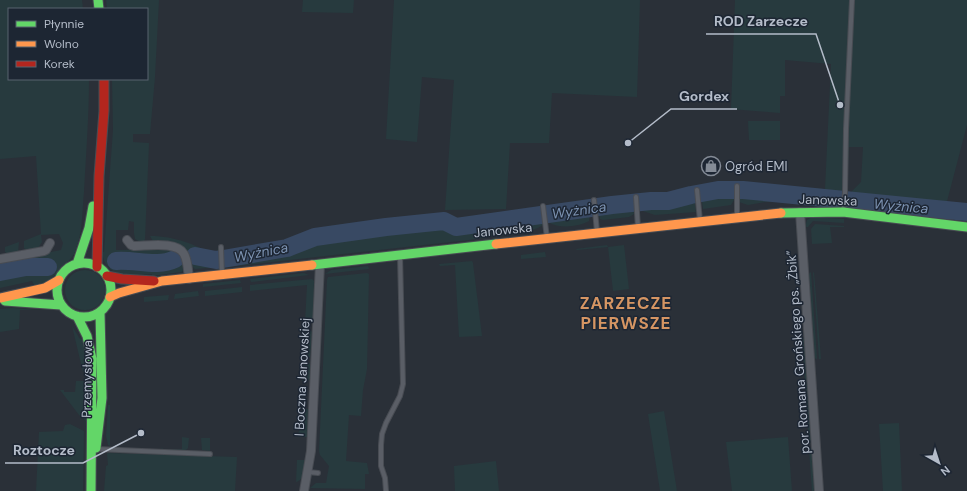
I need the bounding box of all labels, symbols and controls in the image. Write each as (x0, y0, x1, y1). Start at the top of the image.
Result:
legend (8, 8, 148, 80)
callout: ROD Zarzecze (706, 8, 816, 34)
text: ROD Zarzecze (714, 12, 808, 30)
text: Płynnie (44, 16, 84, 32)
text: Wolno (44, 36, 79, 52)
text: Korek (44, 56, 75, 72)
callout: Gordex (671, 83, 737, 109)
text: Gordex (679, 87, 729, 105)
shop icon: Ogród EMI (700, 155, 722, 177)
place label: Ogród EMI (725, 158, 788, 175)
street label: Janowska (798, 190, 858, 210)
water label: Wyżnica (873, 195, 929, 217)
water label: Wyżnica (550, 197, 608, 223)
street label: Janowska (473, 218, 533, 242)
water label: Wyżnica (232, 238, 290, 266)
street label: por. Romana Grońskiego ps. „Żbik” (782, 249, 814, 454)
district label: ZARZECZE PIERWSZE (580, 292, 672, 334)
street label: I Boczna Janowskiej (290, 317, 314, 437)
street label: Przemysłowa (78, 340, 96, 418)
callout: Roztocze (5, 437, 83, 463)
text: Roztocze (13, 441, 75, 459)
north arrow (919, 443, 959, 483)
text: N (938, 463, 953, 479)

